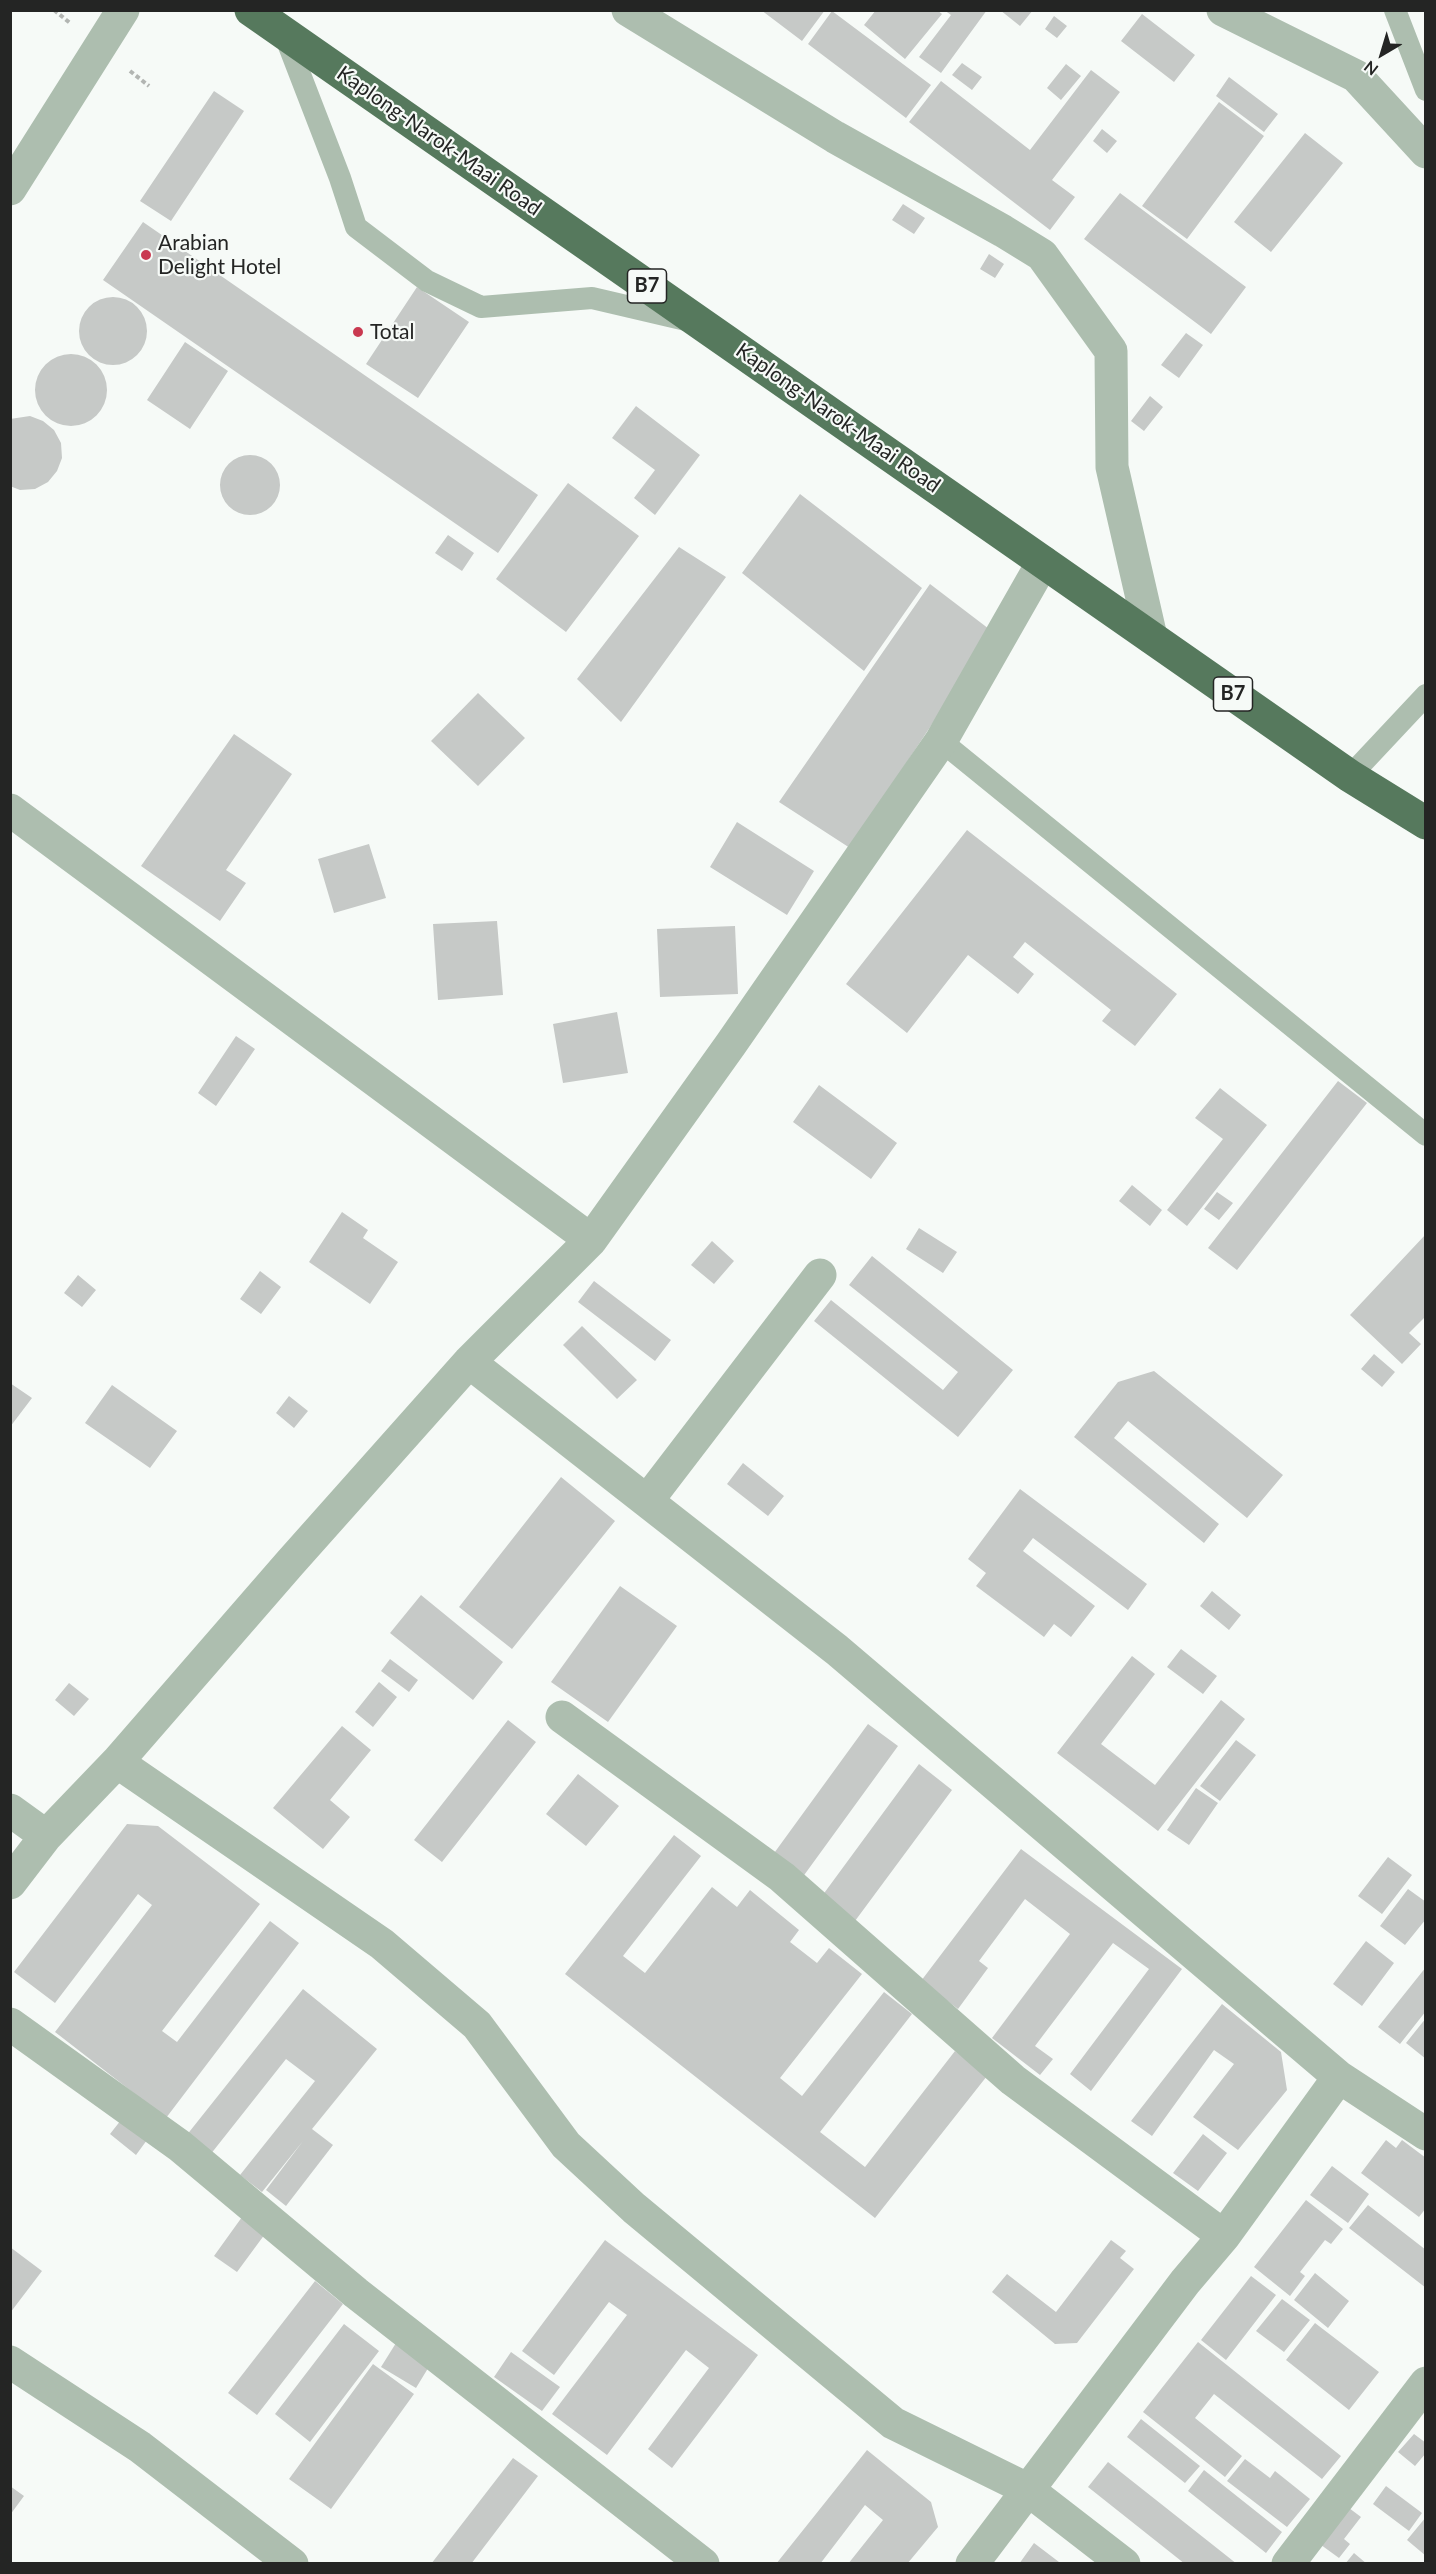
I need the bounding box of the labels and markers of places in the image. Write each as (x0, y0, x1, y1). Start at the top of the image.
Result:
place label: Arabian Delight Hotel (158, 230, 281, 280)
marker: Arabian Delight Hotel (139, 248, 153, 262)
place label: Total (370, 319, 414, 345)
marker: Total (351, 325, 365, 339)

